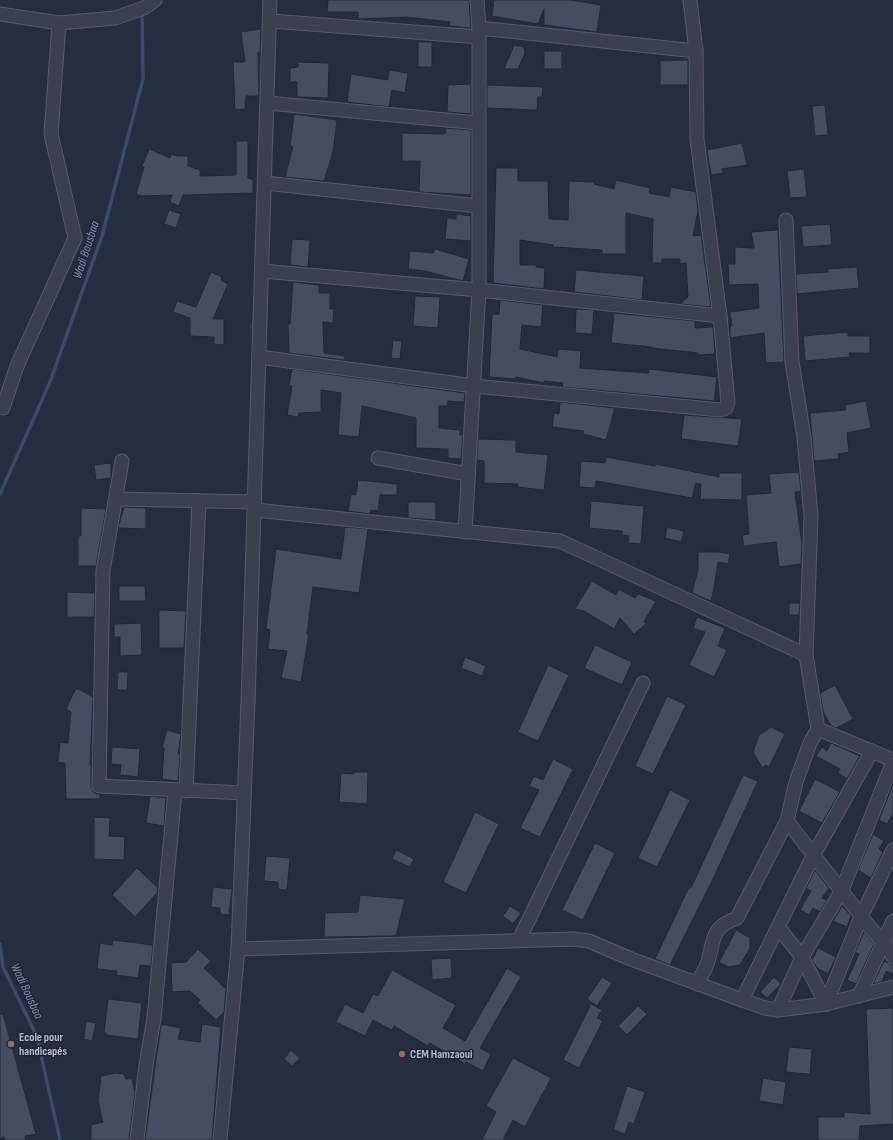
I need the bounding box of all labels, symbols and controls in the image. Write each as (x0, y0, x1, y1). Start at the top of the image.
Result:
water label: Wadi Bousbaa (69, 218, 103, 281)
water label: Wadi Bousbaa (7, 961, 47, 1022)
place label: Ecole pour handicapés (19, 1030, 67, 1059)
marker: Ecole pour handicapés (6, 1039, 16, 1049)
place label: CEM Hamzaoui (410, 1047, 473, 1062)
marker: CEM Hamzaoui (397, 1049, 407, 1059)

